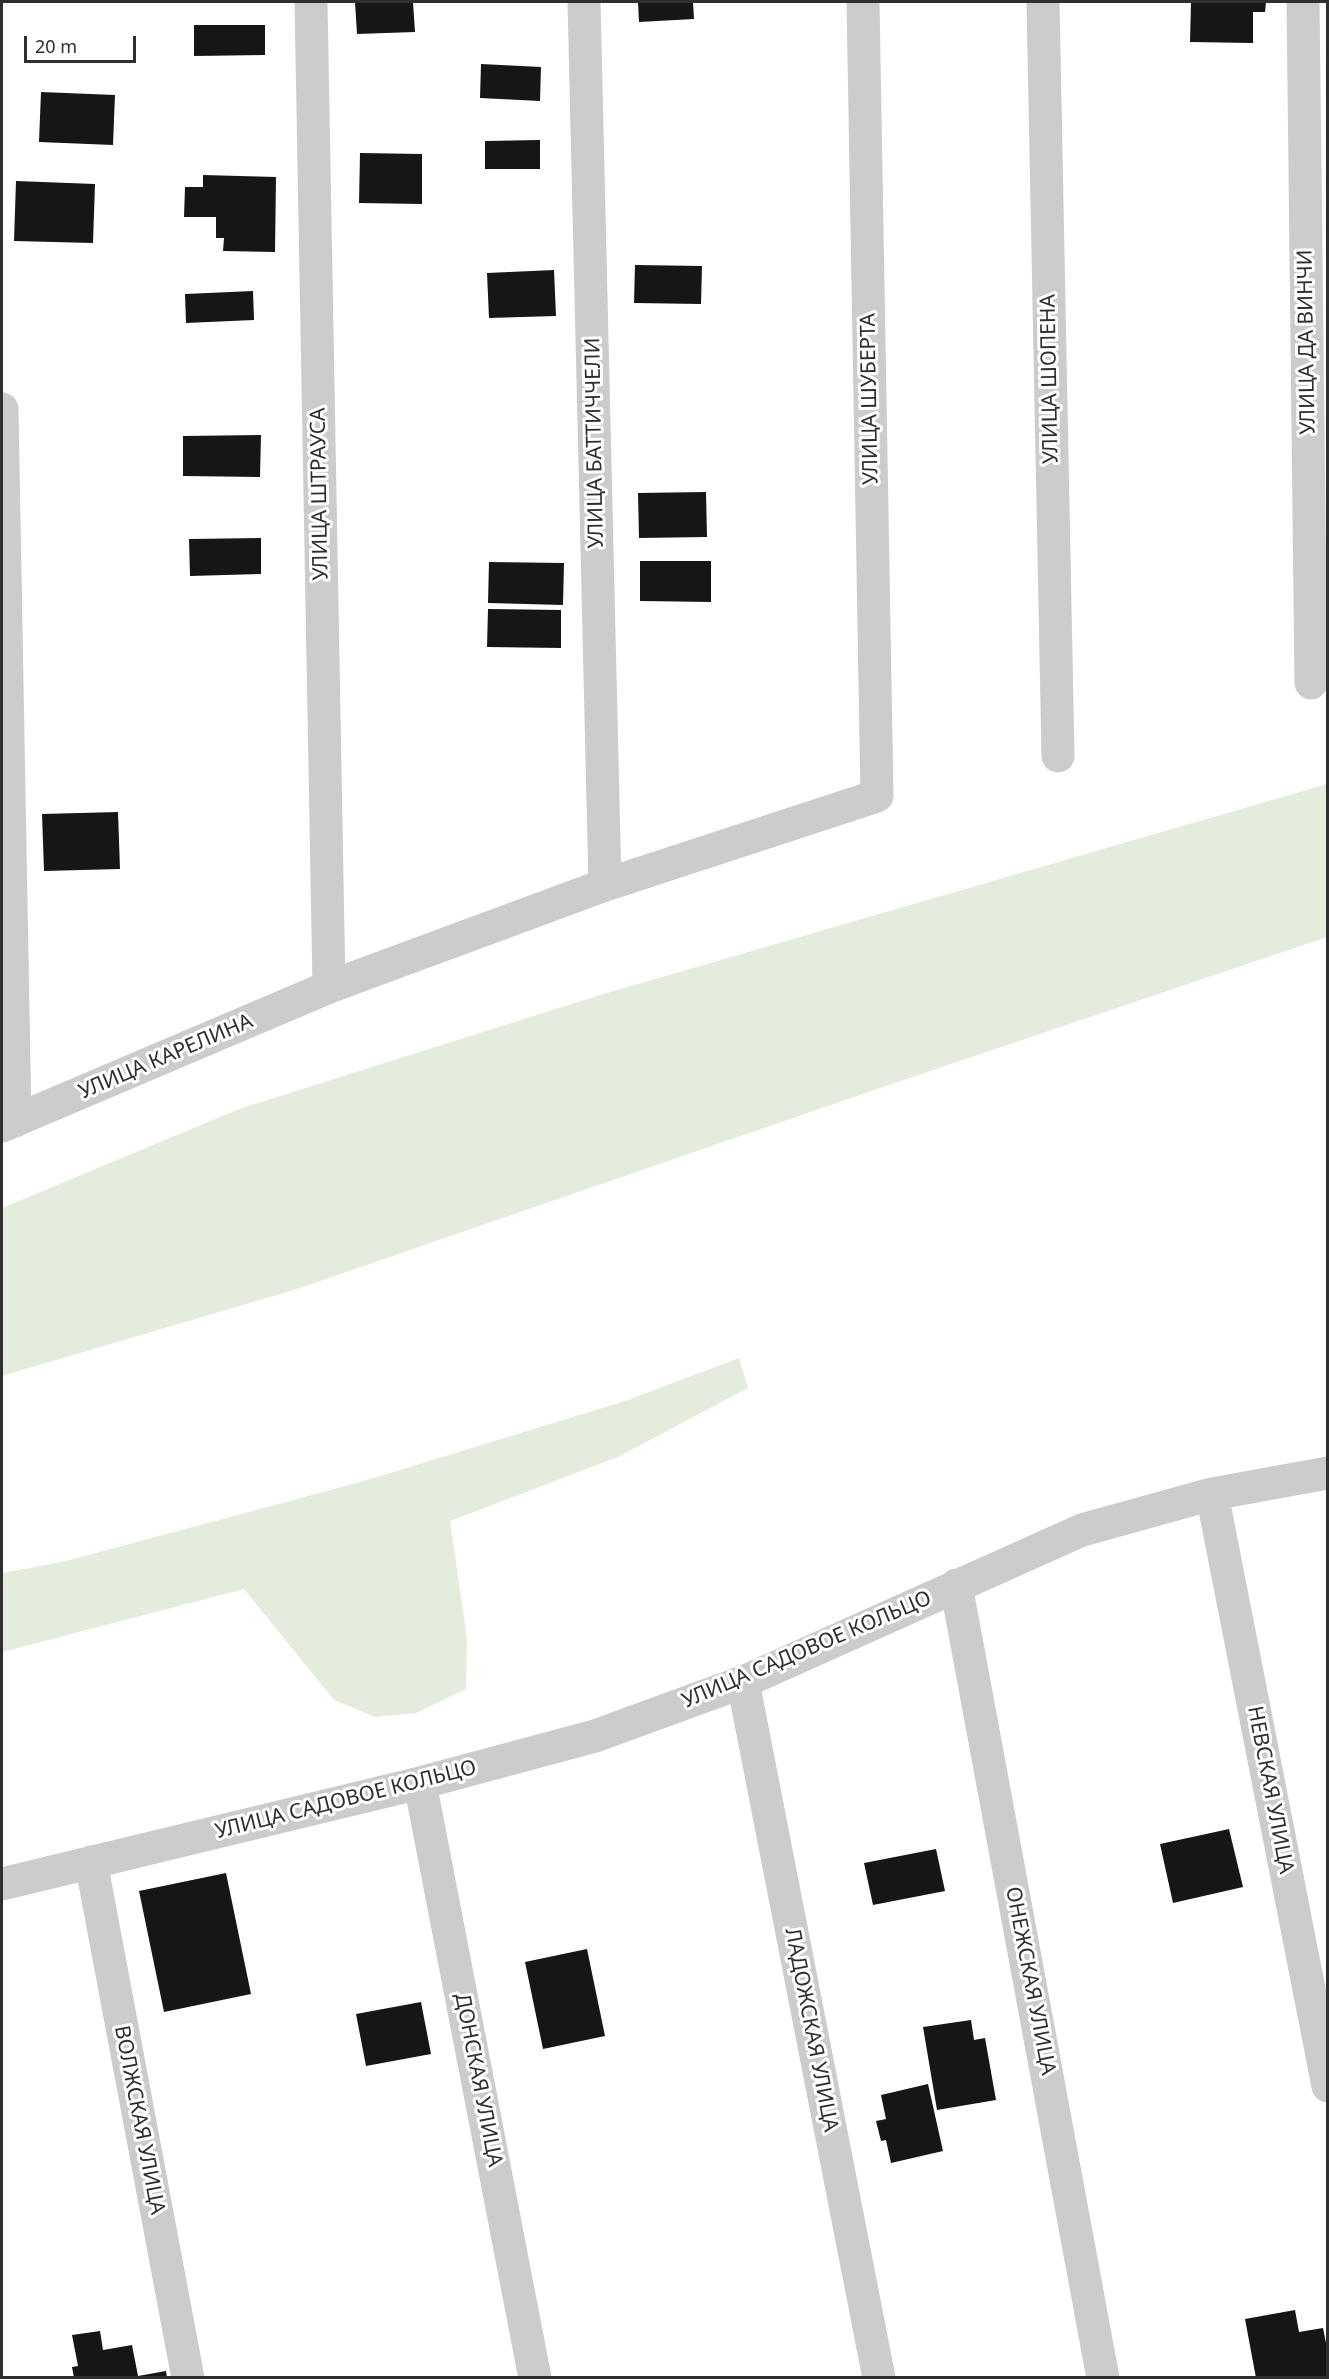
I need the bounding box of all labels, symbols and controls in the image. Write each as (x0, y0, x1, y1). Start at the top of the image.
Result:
scale bar (27, 24, 140, 62)
text: 20 m (35, 34, 77, 58)
street label: УЛИЦА ДА ВИНЧИ (1293, 249, 1321, 435)
street label: УЛИЦА ШОПЕНА (1036, 294, 1064, 464)
street label: УЛИЦА ШУБЕРТА (856, 313, 884, 485)
street label: УЛИЦА БАТТИЧЧЕЛИ (581, 337, 609, 549)
street label: УЛИЦА ШТРАУСА (306, 407, 334, 581)
street label: УЛИЦА КАРЕЛИНА (75, 1009, 257, 1105)
street label: УЛИЦА САДОВОЕ КОЛЬЦО (679, 1586, 935, 1714)
street label: НЕВСКАЯ УЛИЦА (1241, 1704, 1299, 1876)
street label: УЛИЦА САДОВОЕ КОЛЬЦО (213, 1755, 479, 1845)
street label: ОНЕЖСКАЯ УЛИЦА (999, 1885, 1061, 2077)
street label: ЛАДОЖСКАЯ УЛИЦА (779, 1926, 843, 2134)
street label: ДОНСКАЯ УЛИЦА (449, 1991, 507, 2169)
street label: ВОЛЖСКАЯ УЛИЦА (108, 2023, 170, 2217)

